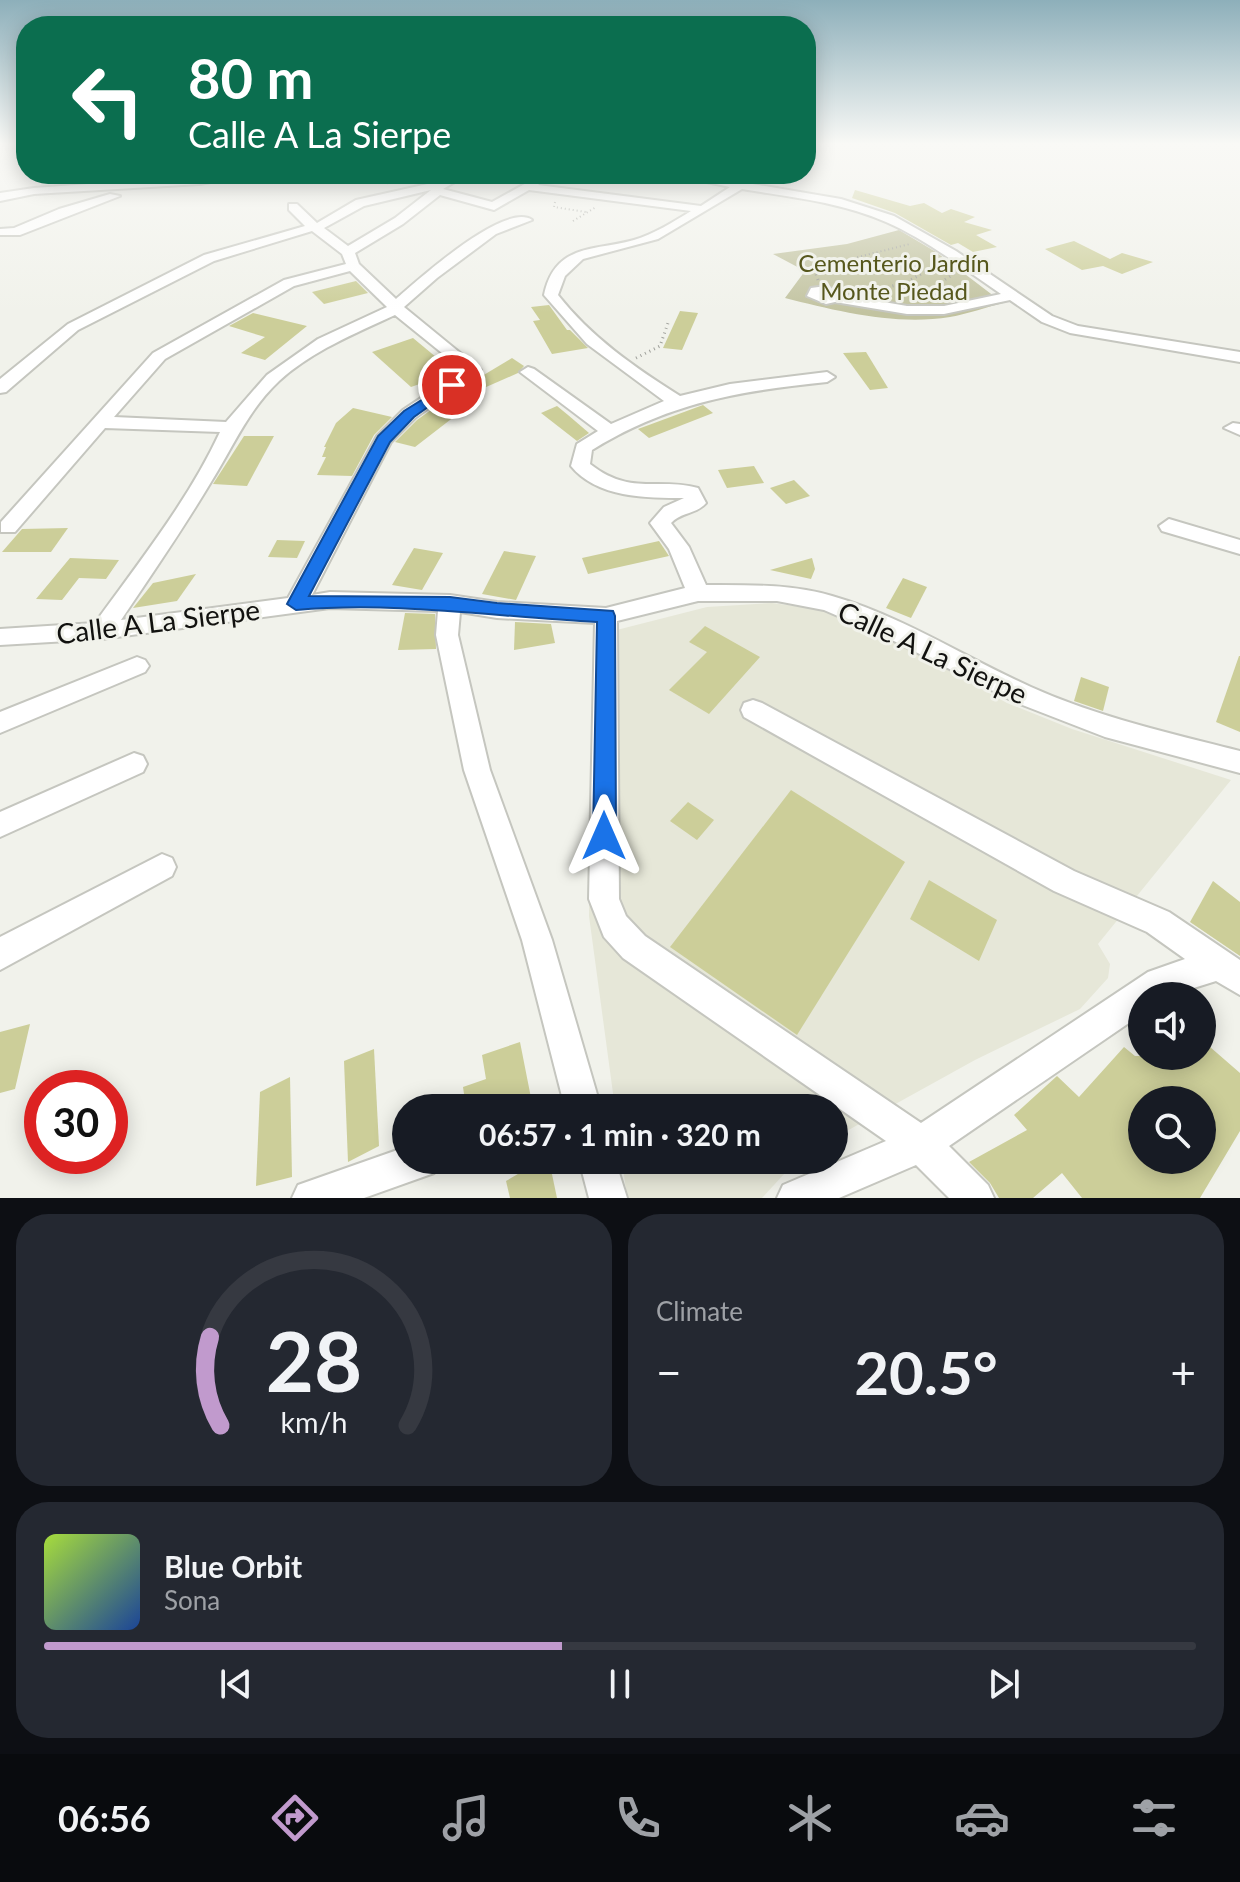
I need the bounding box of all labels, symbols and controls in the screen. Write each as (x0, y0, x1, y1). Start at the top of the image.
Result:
text: 80 m (188, 44, 313, 111)
icon: left (56, 48, 160, 152)
text: Calle A La Sierpe (188, 112, 451, 156)
park label: Cementerio Jardín Monte Piedad (798, 248, 990, 305)
pin (418, 351, 486, 419)
icon: arrive (430, 363, 474, 407)
street label: Calle A La Sierpe (54, 592, 262, 650)
street label: Calle A La Sierpe (833, 593, 1033, 711)
position arrow (562, 794, 646, 878)
map controls (1128, 982, 1216, 1174)
button: sound (1128, 982, 1216, 1070)
speed limit sign: 30 (24, 1070, 128, 1174)
button: search (1128, 1086, 1216, 1174)
text: 06:57 · 1 min · 320 m (479, 1116, 761, 1152)
text: Climate (656, 1295, 743, 1327)
text: 28 (266, 1310, 362, 1410)
text: 20.5° (854, 1336, 998, 1408)
text: − (656, 1346, 682, 1398)
text: + (1170, 1346, 1196, 1398)
text: km/h (281, 1405, 347, 1439)
text: Blue Orbit (164, 1548, 302, 1584)
text: Sona (164, 1584, 220, 1616)
icon: previous (214, 1662, 258, 1706)
icon: pause (598, 1662, 642, 1706)
icon: next (982, 1662, 1026, 1706)
icon: directions (267, 1790, 323, 1846)
icon: music (438, 1790, 494, 1846)
icon: phone (610, 1790, 666, 1846)
icon: climate (782, 1790, 838, 1846)
icon: car (954, 1790, 1010, 1846)
icon: filters (1126, 1790, 1182, 1846)
text: 06:56 (58, 1796, 151, 1840)

